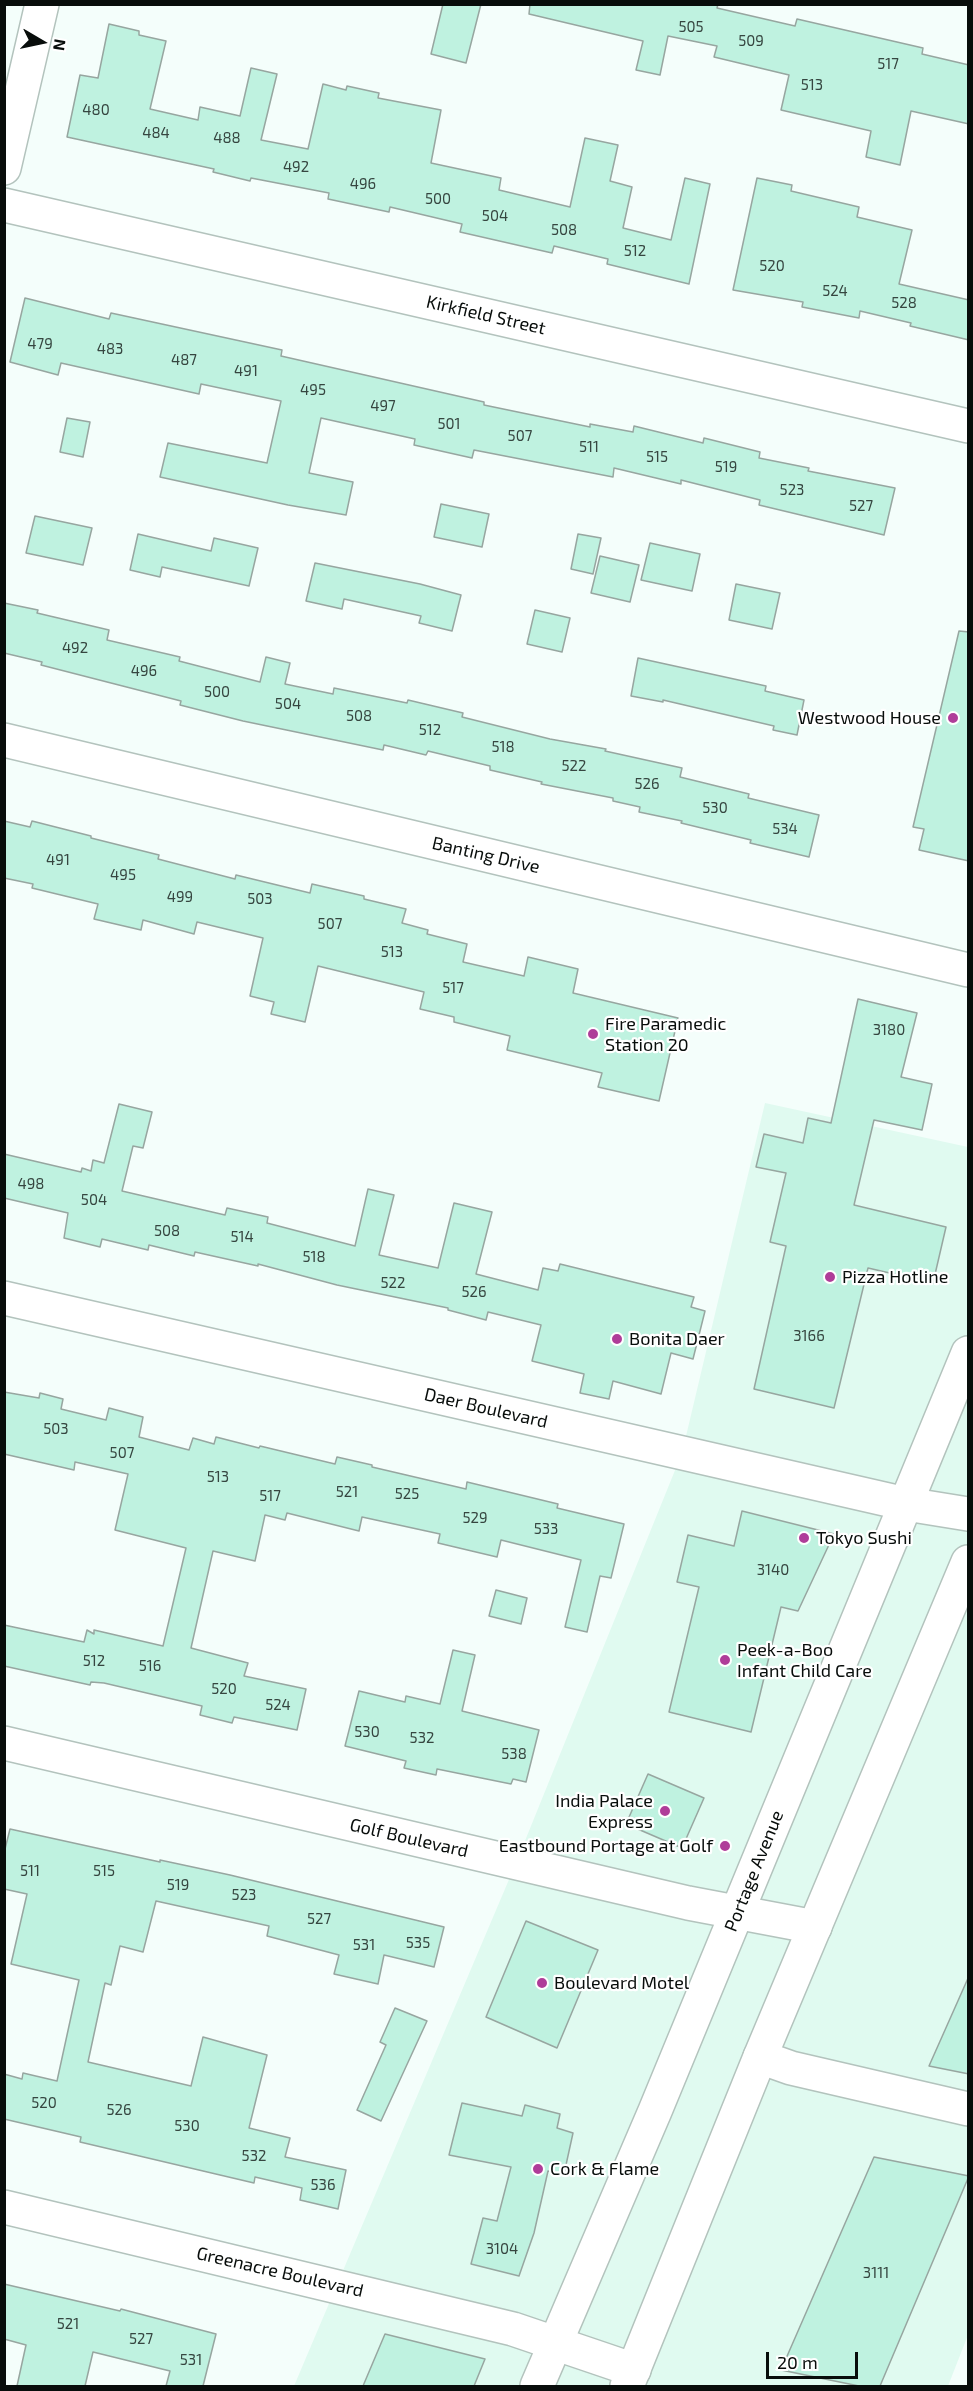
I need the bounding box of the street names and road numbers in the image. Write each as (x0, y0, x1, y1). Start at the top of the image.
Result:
street label: Kirkfield Street (424, 291, 548, 339)
street label: Banting Drive (430, 832, 542, 878)
street label: Daer Boulevard (422, 1383, 550, 1433)
street label: Portage Avenue (720, 1807, 788, 1935)
street label: Golf Boulevard (348, 1814, 470, 1862)
street label: Greenacre Boulevard (194, 2242, 366, 2302)

